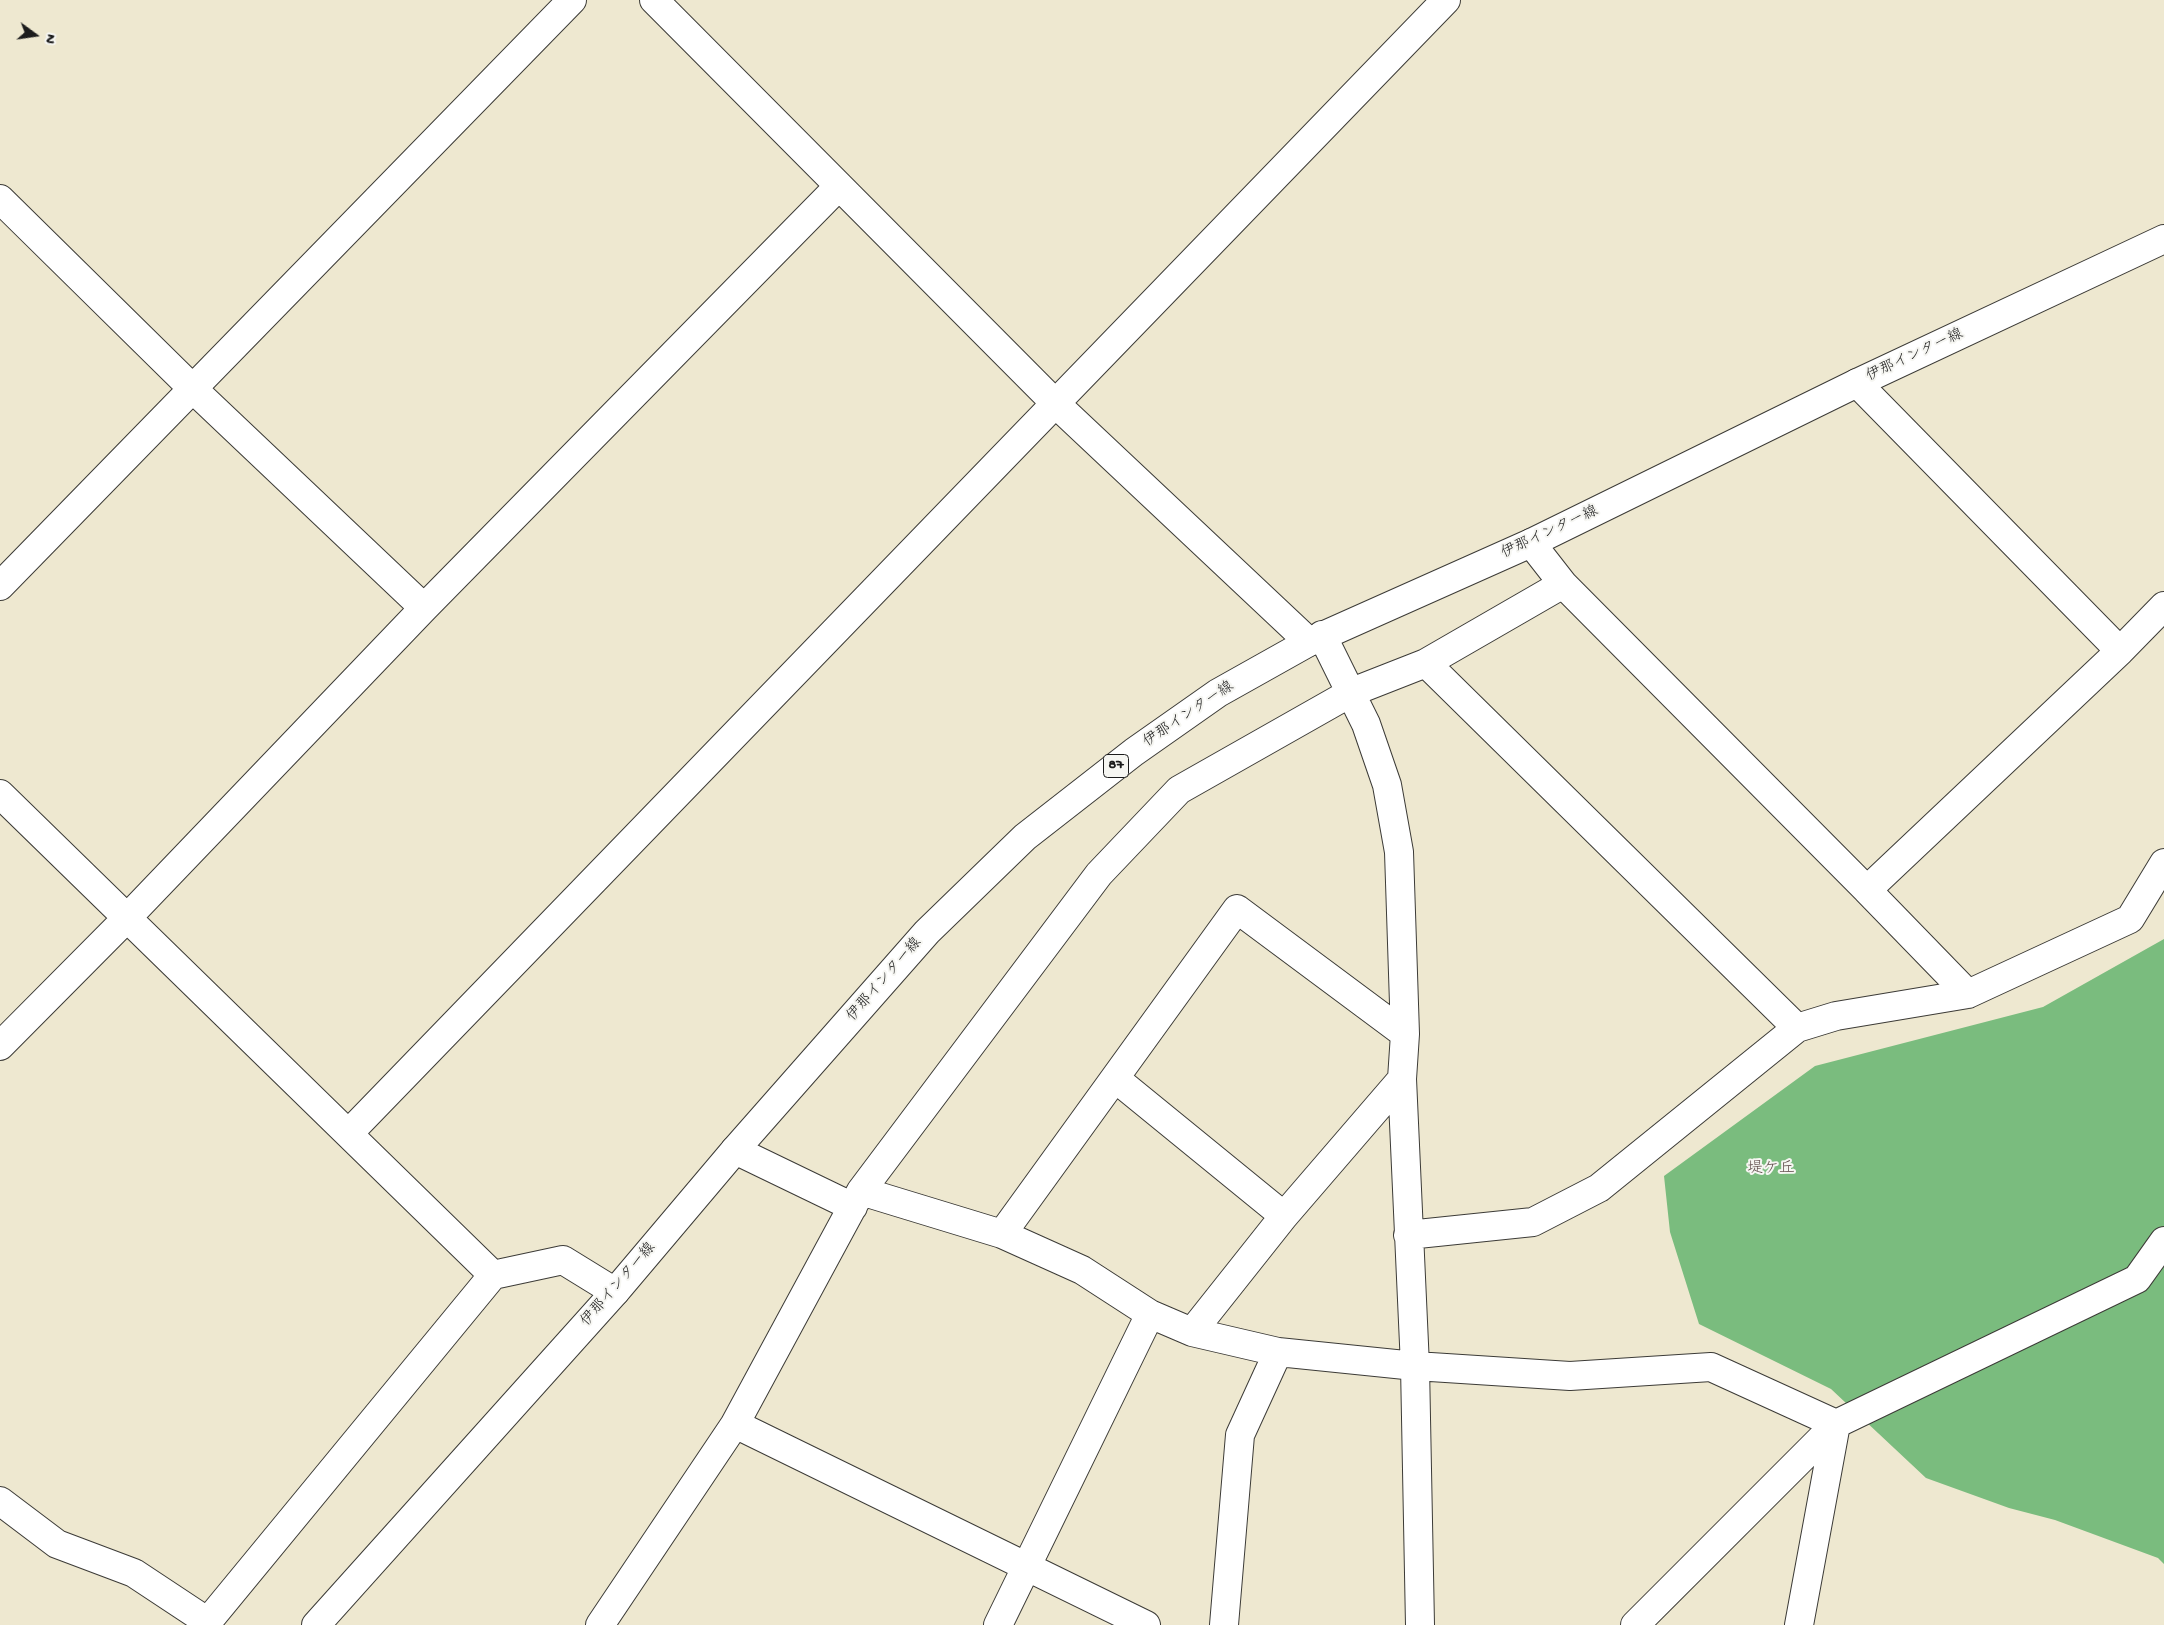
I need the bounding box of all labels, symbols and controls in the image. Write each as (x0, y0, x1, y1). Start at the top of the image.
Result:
north arrow (10, 10, 60, 60)
text: N (41, 32, 59, 45)
street label: 伊那インター線 (1864, 326, 1966, 386)
street label: 伊那インター線 (1499, 503, 1601, 563)
street label: 伊那インター線 (1140, 678, 1238, 752)
road number: 87 (1104, 754, 1128, 778)
street label: 伊那インター線 (844, 934, 926, 1026)
district label: 堤ケ丘 (1747, 1160, 1795, 1180)
street label: 伊那インター線 (578, 1239, 660, 1331)

